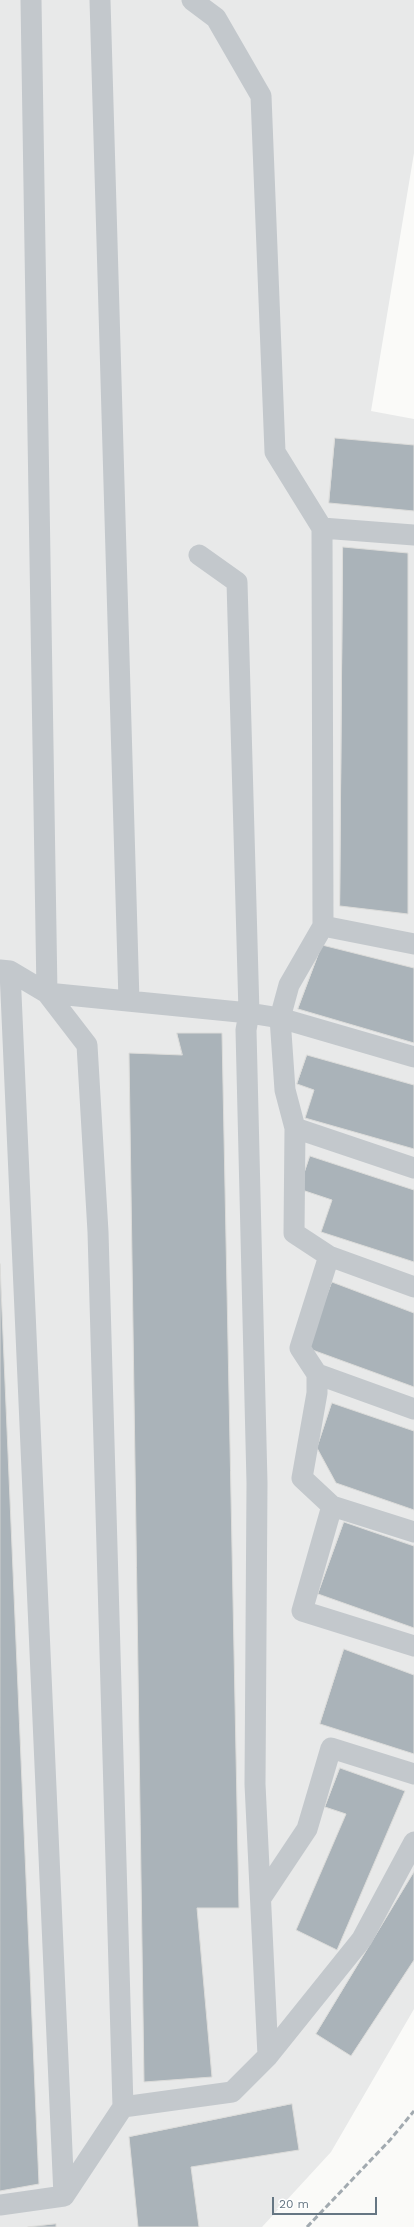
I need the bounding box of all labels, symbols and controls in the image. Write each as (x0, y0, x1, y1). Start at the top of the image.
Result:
scale bar (274, 2189, 379, 2215)
text: 20 m (279, 2197, 309, 2211)

